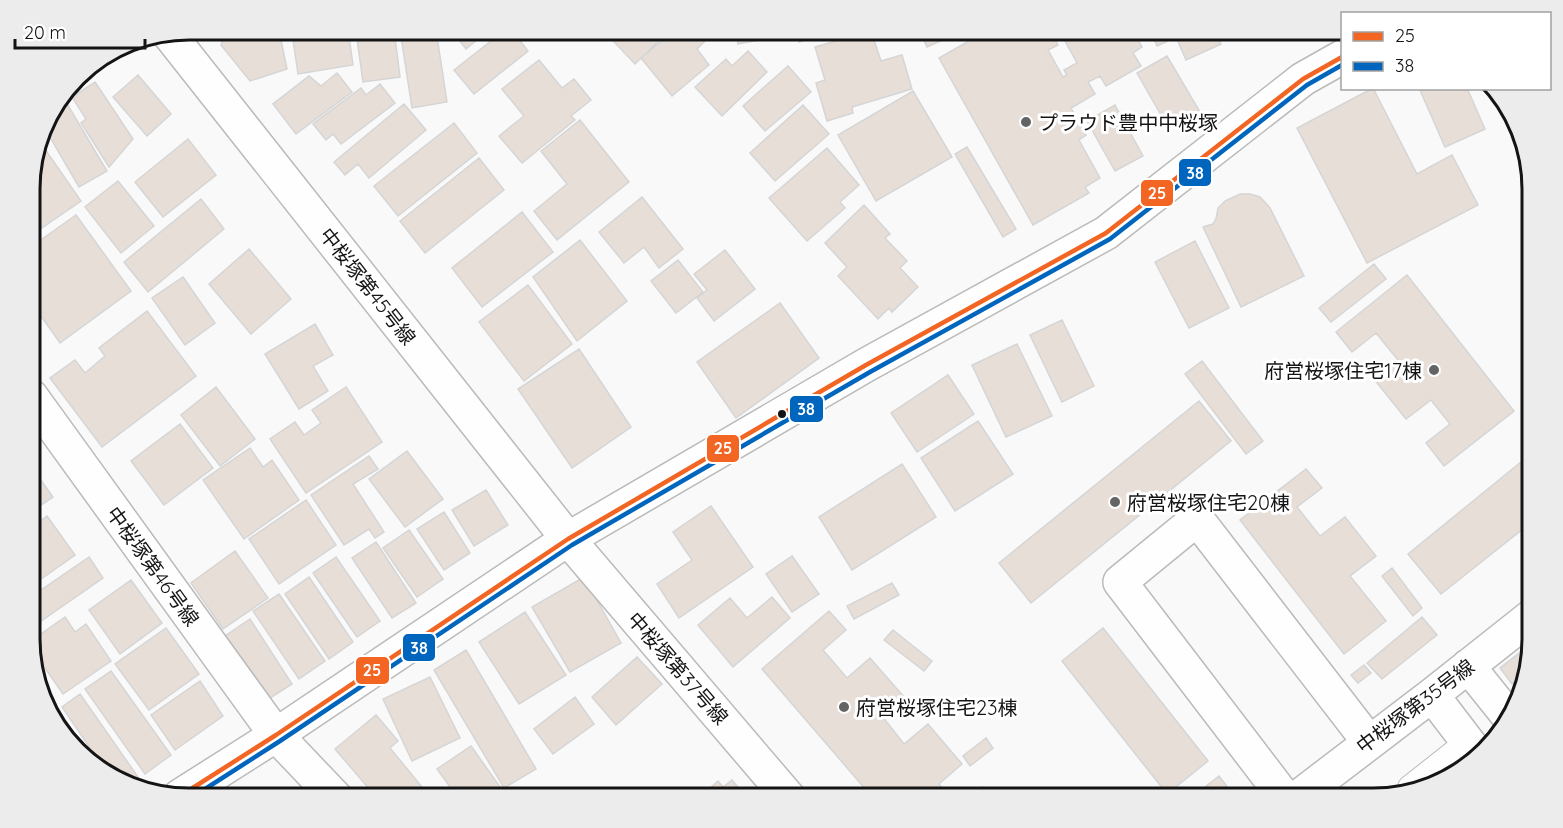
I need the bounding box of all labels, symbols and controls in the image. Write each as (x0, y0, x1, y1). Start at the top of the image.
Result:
scale bar (15, 12, 146, 50)
legend (1341, 12, 1551, 90)
text: 20 m (24, 21, 66, 44)
text: 25 (1395, 24, 1415, 47)
text: 38 (1395, 54, 1414, 77)
place label: プラウド豊中中桜塚 (1038, 110, 1218, 135)
marker: プラウド豊中中桜塚 (1019, 115, 1033, 129)
line badge: 38 (1178, 158, 1212, 187)
text: 38 (1186, 163, 1204, 183)
line badge: 25 (1140, 179, 1174, 207)
text: 25 (1148, 183, 1166, 203)
street label: 中桜塚第45号線 (315, 223, 421, 349)
place label: 府営桜塚住宅17棟 (1264, 358, 1422, 383)
marker: 府営桜塚住宅17棟 (1427, 363, 1441, 377)
line badge: 38 (789, 395, 824, 423)
text: 38 (797, 399, 815, 419)
unlabelled marker (776, 408, 788, 420)
line badge: 25 (706, 434, 740, 463)
text: 25 (714, 438, 732, 458)
place label: 府営桜塚住宅20棟 (1127, 490, 1290, 515)
marker: 府営桜塚住宅20棟 (1108, 495, 1122, 509)
street label: 中桜塚第46号線 (101, 501, 205, 631)
street label: 中桜塚第37号線 (622, 607, 734, 729)
line badge: 38 (402, 633, 436, 662)
text: 38 (410, 638, 428, 658)
street label: 中桜塚第35号線 (1351, 653, 1479, 759)
line badge: 25 (355, 656, 390, 685)
text: 25 (363, 660, 381, 680)
place label: 府営桜塚住宅23棟 (856, 695, 1018, 720)
marker: 府営桜塚住宅23棟 (837, 700, 851, 714)

